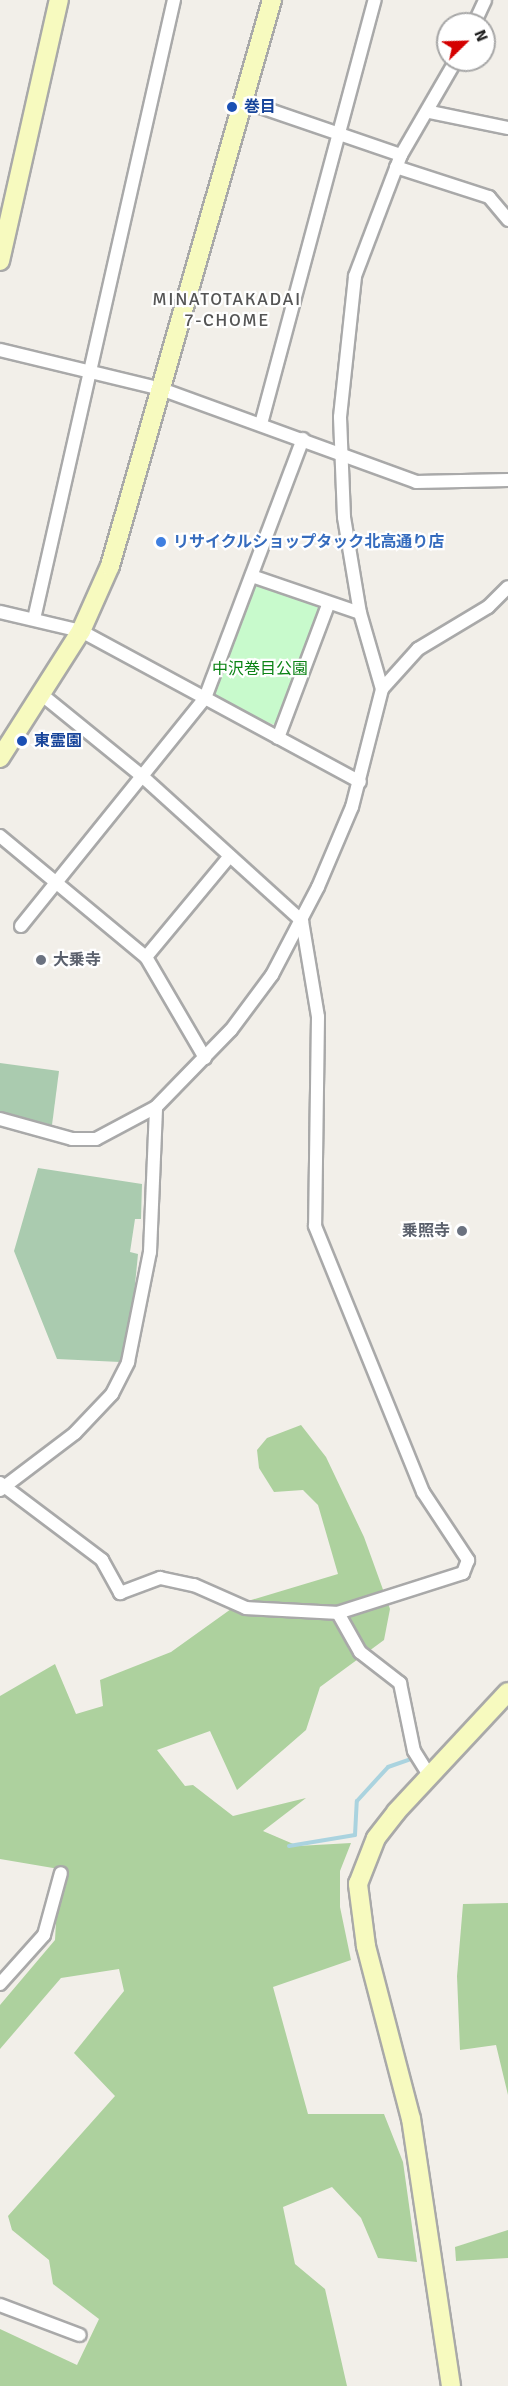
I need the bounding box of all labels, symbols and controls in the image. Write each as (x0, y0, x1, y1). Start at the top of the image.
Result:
north arrow (436, 12, 496, 72)
text: N (469, 27, 492, 45)
place label: 巻目 (244, 97, 276, 117)
marker: 巻目 (225, 100, 239, 114)
district label: MINATOTAKADAI 7-CHOME (152, 289, 302, 332)
place label: リサイクルショップタック北高通り店 (173, 532, 445, 552)
marker: リサイクルショップタック北高通り店 (154, 535, 168, 549)
park label: 中沢巻目公園 (212, 659, 308, 679)
place label: 東霊園 (34, 731, 82, 751)
marker: 東霊園 (15, 734, 29, 748)
place label: 大乗寺 (53, 950, 101, 970)
marker: 大乗寺 (34, 953, 48, 967)
place label: 乗照寺 (402, 1221, 450, 1241)
marker: 乗照寺 (455, 1224, 469, 1238)

